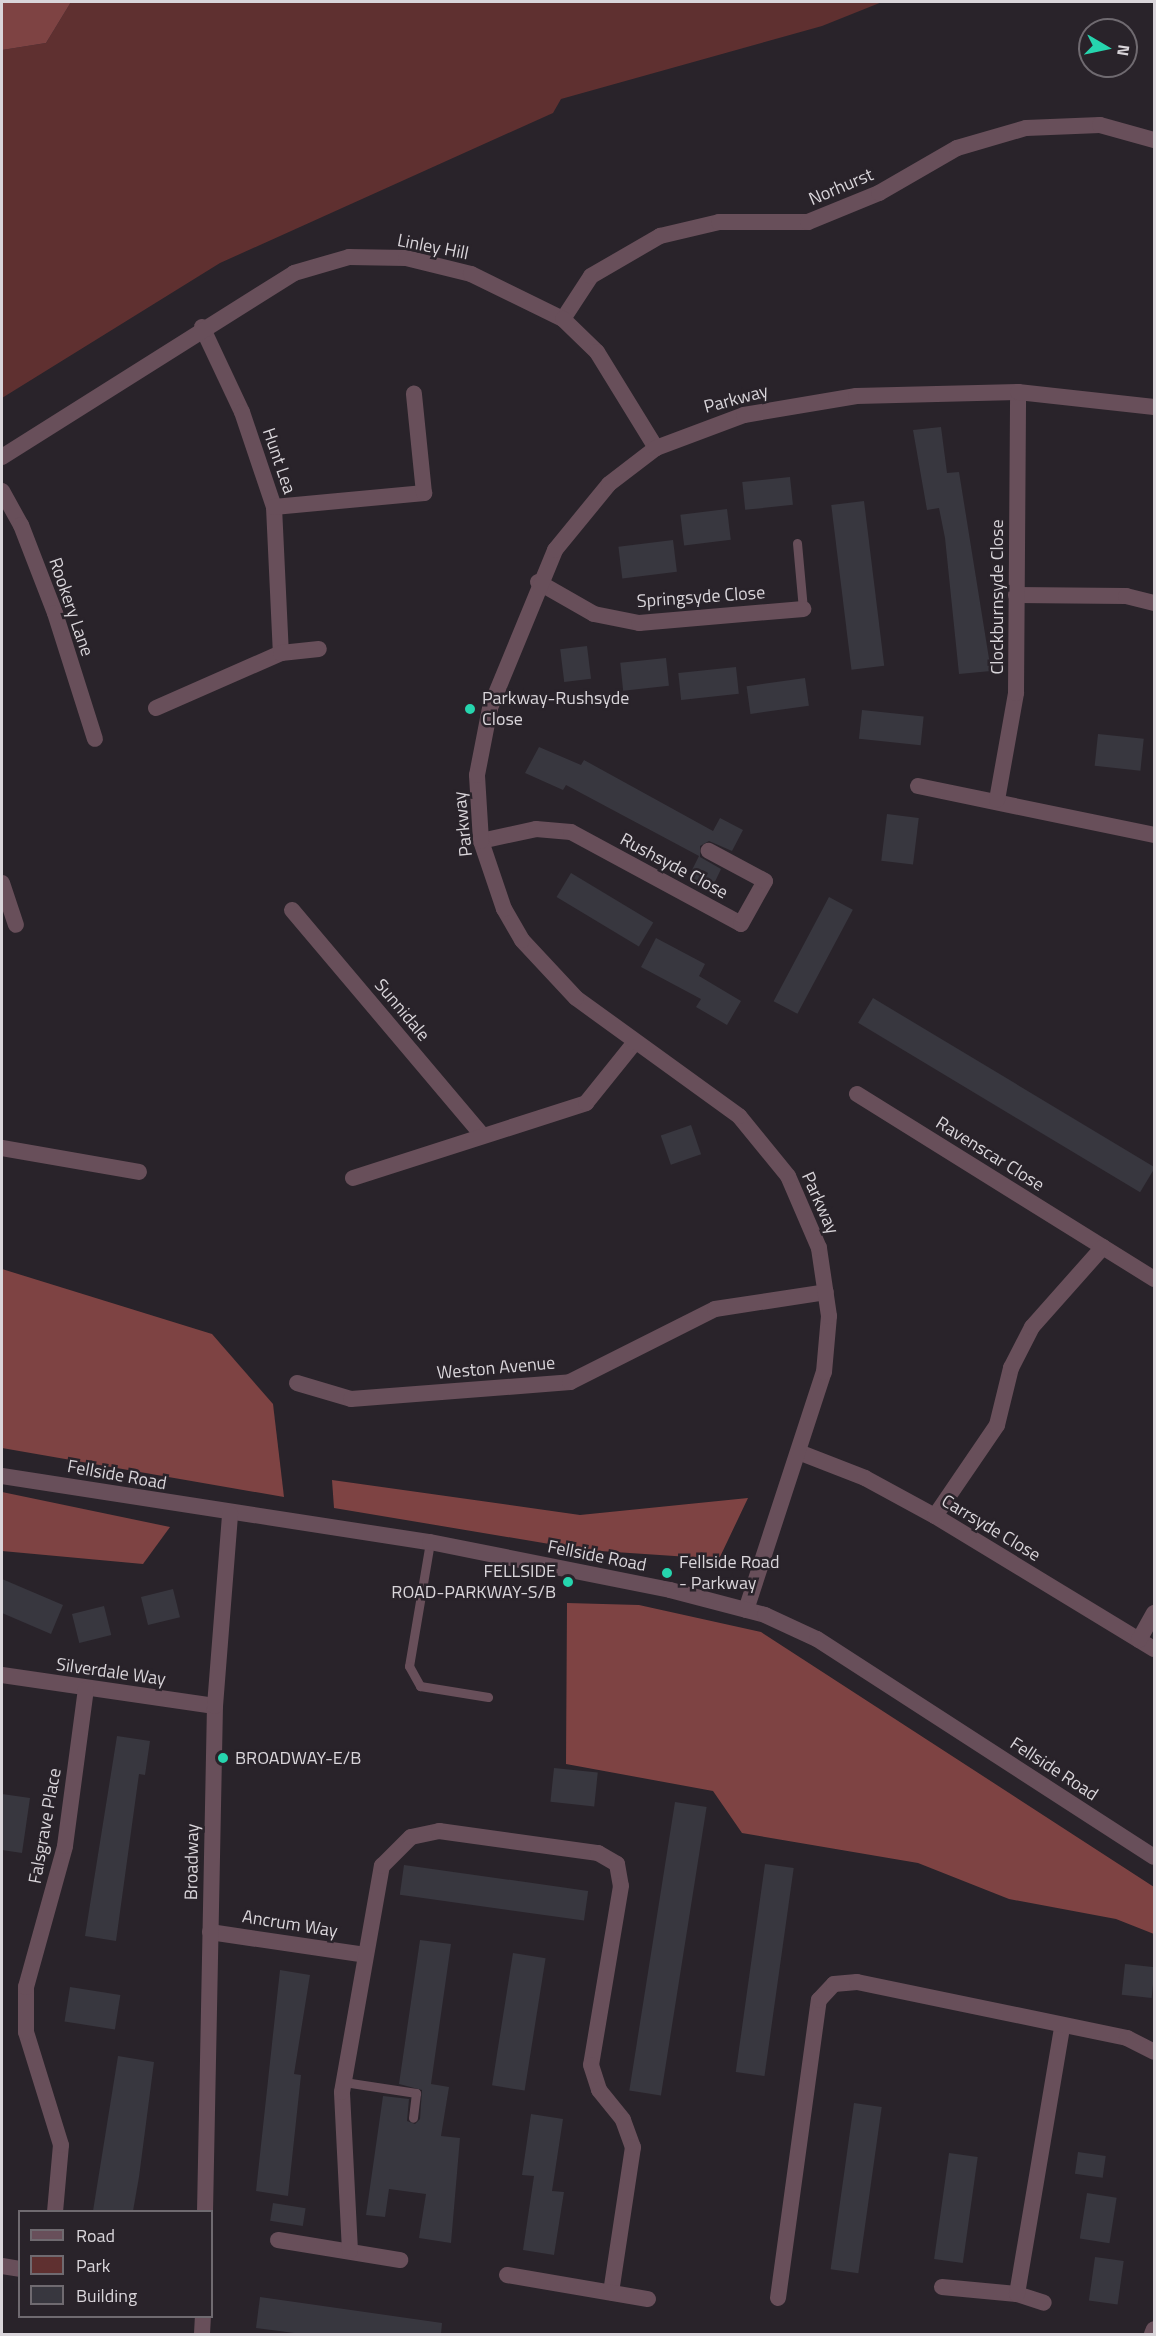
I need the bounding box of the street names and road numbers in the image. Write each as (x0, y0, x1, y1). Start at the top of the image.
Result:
street label: Norhurst (806, 164, 876, 210)
street label: Linley Hill (395, 229, 471, 265)
street label: Parkway (701, 380, 771, 418)
street label: Hunt Lea (258, 425, 300, 497)
street label: Clockburnsyde Close (986, 519, 1008, 675)
street label: Rookery Lane (44, 555, 98, 659)
street label: Springsyde Close (636, 582, 766, 612)
street label: Parkway (449, 790, 477, 858)
street label: Rushsyde Close (616, 829, 732, 903)
street label: Sunnidale (370, 975, 434, 1045)
street label: Ravenscar Close (932, 1112, 1048, 1196)
street label: Parkway (797, 1169, 843, 1237)
street label: Weston Avenue (436, 1352, 556, 1384)
street label: Fellside Road (66, 1456, 168, 1494)
street label: Carrsyde Close (938, 1490, 1044, 1566)
street label: Fellside Road (546, 1536, 648, 1576)
street label: Silverdale Way (55, 1654, 167, 1690)
street label: Fellside Road (1006, 1733, 1102, 1805)
street label: Falsgrave Place (24, 1767, 66, 1885)
street label: Broadway (181, 1824, 203, 1900)
street label: Ancrum Way (241, 1906, 339, 1942)

